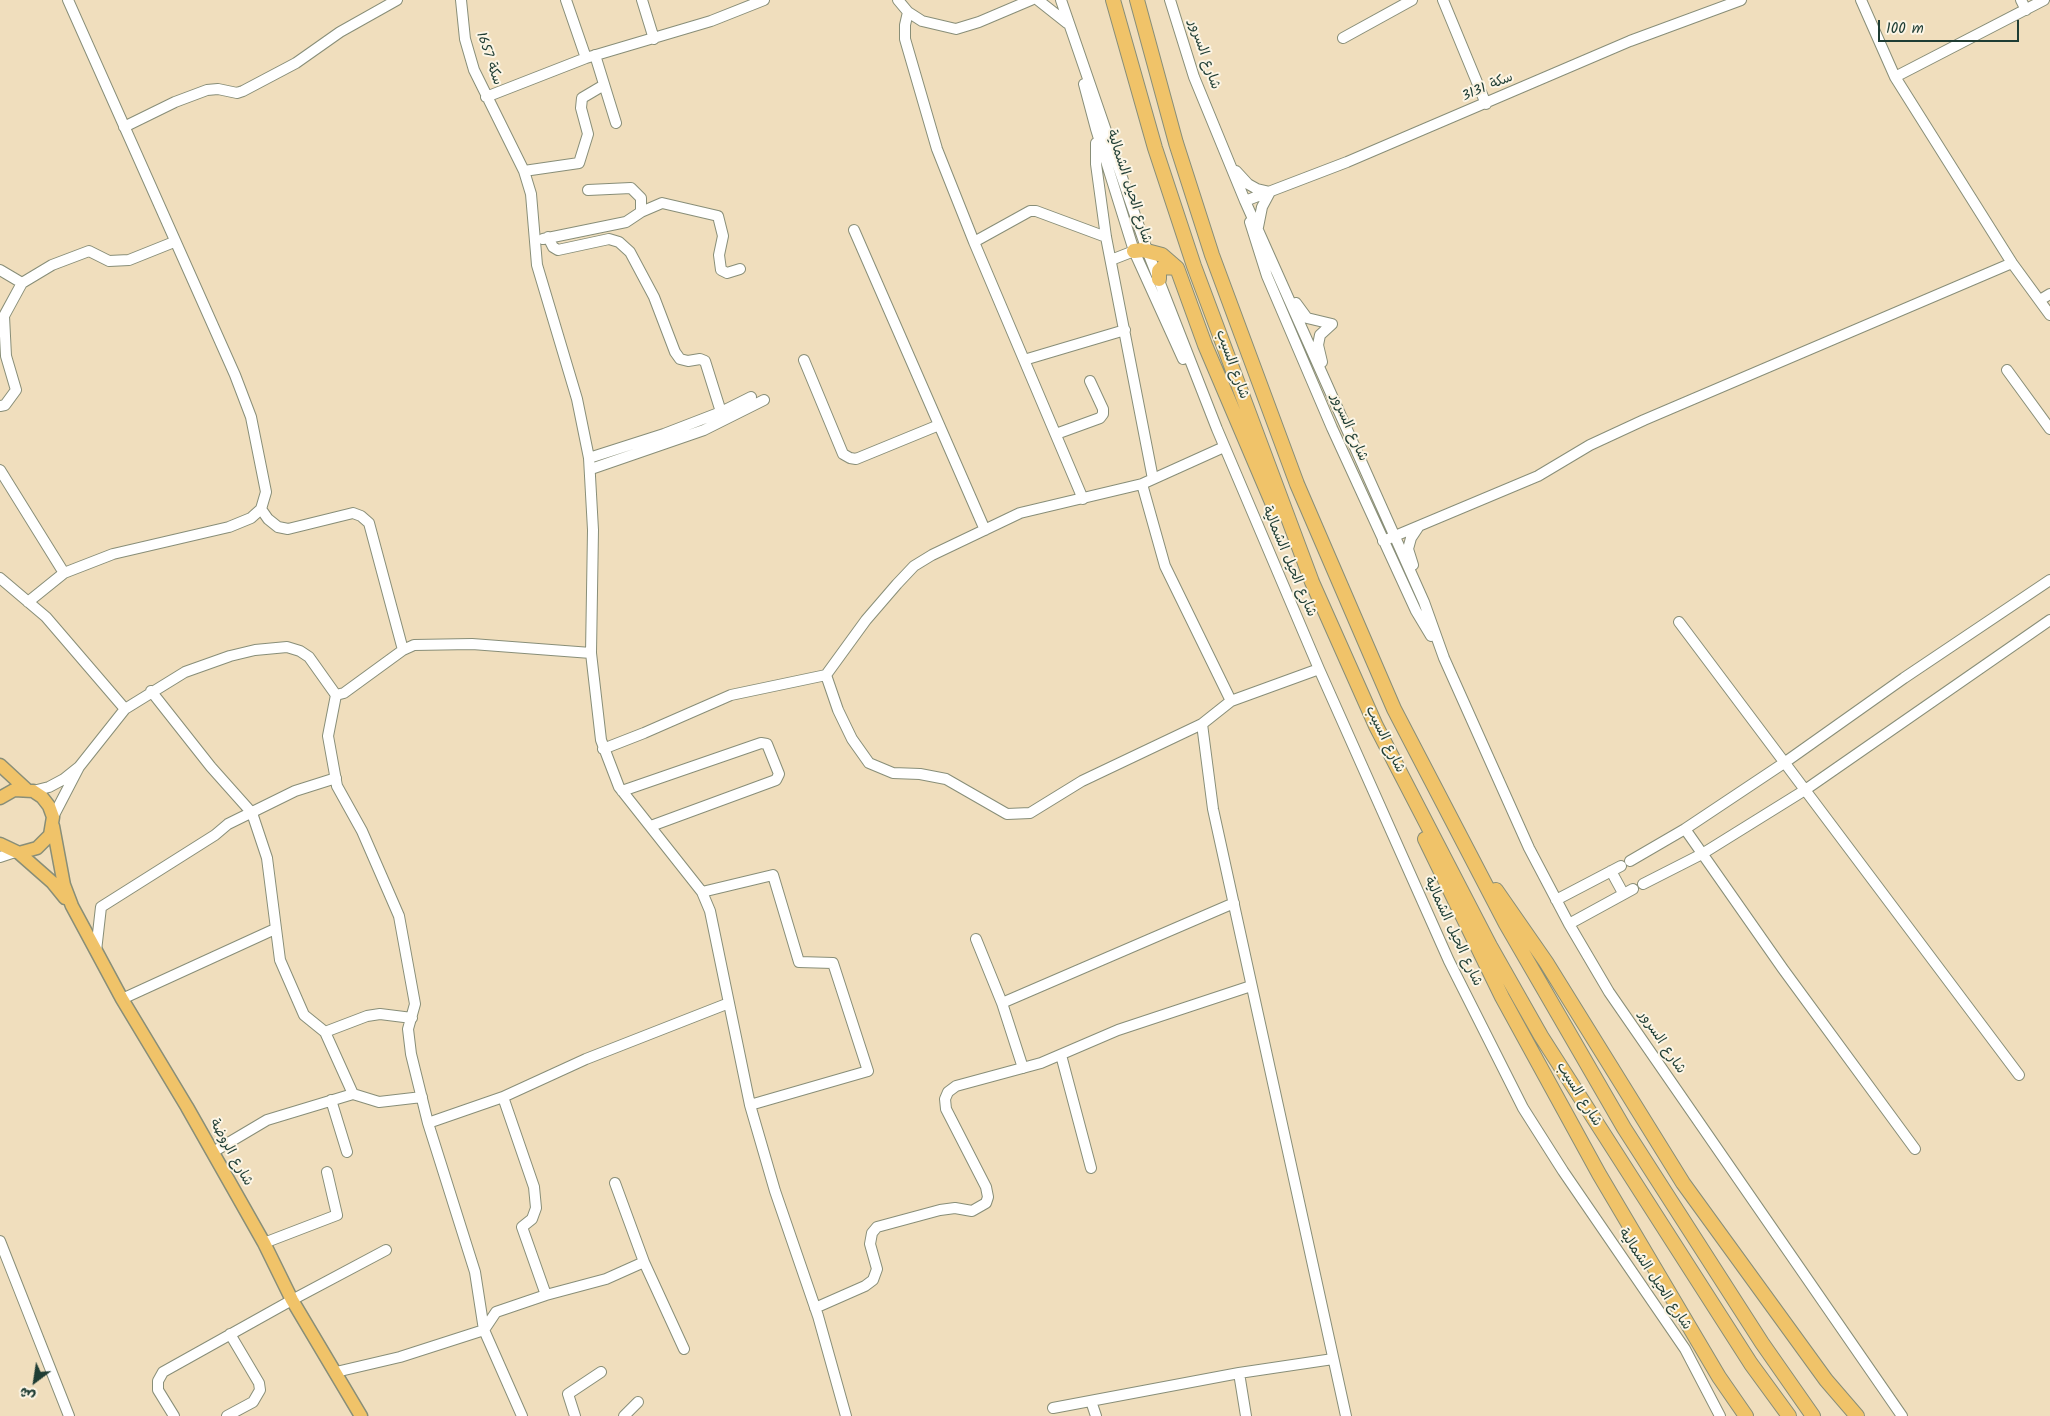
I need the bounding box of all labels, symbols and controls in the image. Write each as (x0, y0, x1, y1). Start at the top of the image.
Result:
scale bar (1880, 10, 2021, 42)
text: 100 m (1886, 17, 1924, 41)
street label: شارع السرور (1183, 18, 1223, 92)
street label: سكة 1657 (471, 30, 505, 88)
street label: سكة 3131 (1460, 70, 1516, 106)
street label: شارع الحيل الشمالية (1102, 128, 1154, 246)
street label: شارع السيب (1211, 328, 1251, 402)
street label: شارع السرور (1326, 392, 1370, 464)
street label: شارع الحيل الشمالية (1257, 504, 1319, 620)
street label: شارع السيب (1361, 704, 1407, 776)
street label: شارع الحيل الشمالية (1419, 875, 1485, 989)
street label: شارع السرور (1634, 1008, 1688, 1078)
street label: شارع السيب (1552, 1060, 1604, 1130)
street label: شارع الروضة (205, 1116, 255, 1190)
street label: شارع الحيل الشمالية (1614, 1226, 1694, 1334)
north arrow (10, 1356, 60, 1406)
text: ش (15, 1380, 40, 1407)

